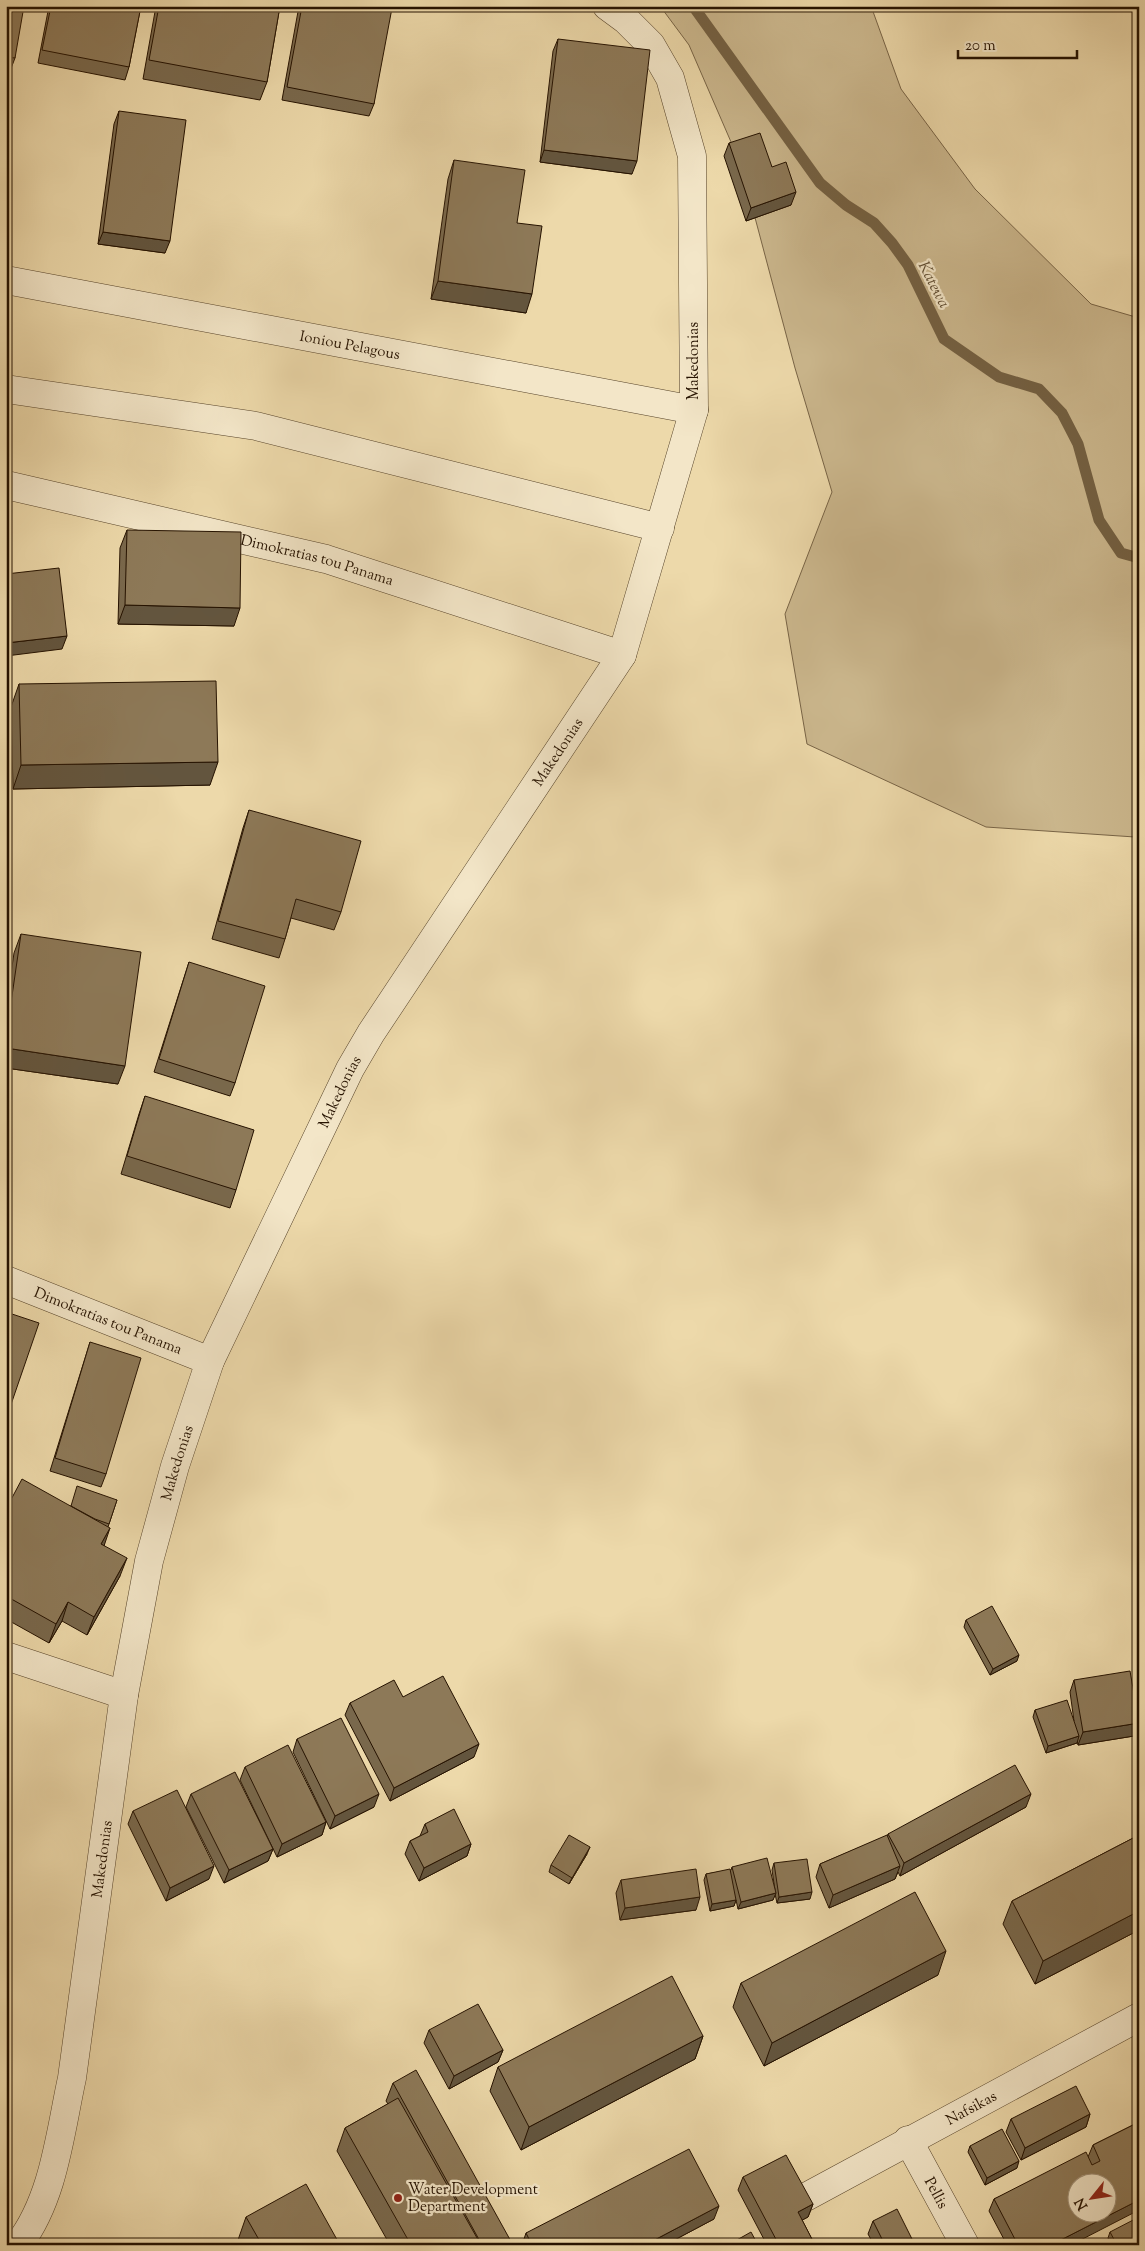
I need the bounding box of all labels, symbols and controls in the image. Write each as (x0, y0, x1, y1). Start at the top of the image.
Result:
scale bar (958, 28, 1076, 60)
text: 20 m (965, 36, 996, 57)
water label: Katewa (911, 258, 954, 313)
street label: Makedonias (684, 322, 705, 400)
street label: Ioniou Pelagous (298, 327, 402, 366)
street label: Dimokratias tou Panama (238, 531, 396, 592)
street label: Makedonias (528, 714, 589, 791)
street label: Makedonias (314, 1052, 368, 1132)
street label: Dimokratias tou Panama (30, 1283, 185, 1361)
street label: Makedonias (157, 1423, 200, 1503)
street label: Makedonias (88, 1819, 119, 1899)
street label: Nafsikas (943, 2087, 1001, 2131)
street label: Pellis (918, 2174, 953, 2213)
north arrow (1068, 2174, 1118, 2224)
place label: Water Development Department (408, 2180, 538, 2218)
marker: Water Development Department (392, 2192, 404, 2204)
text: N (1071, 2194, 1094, 2213)

